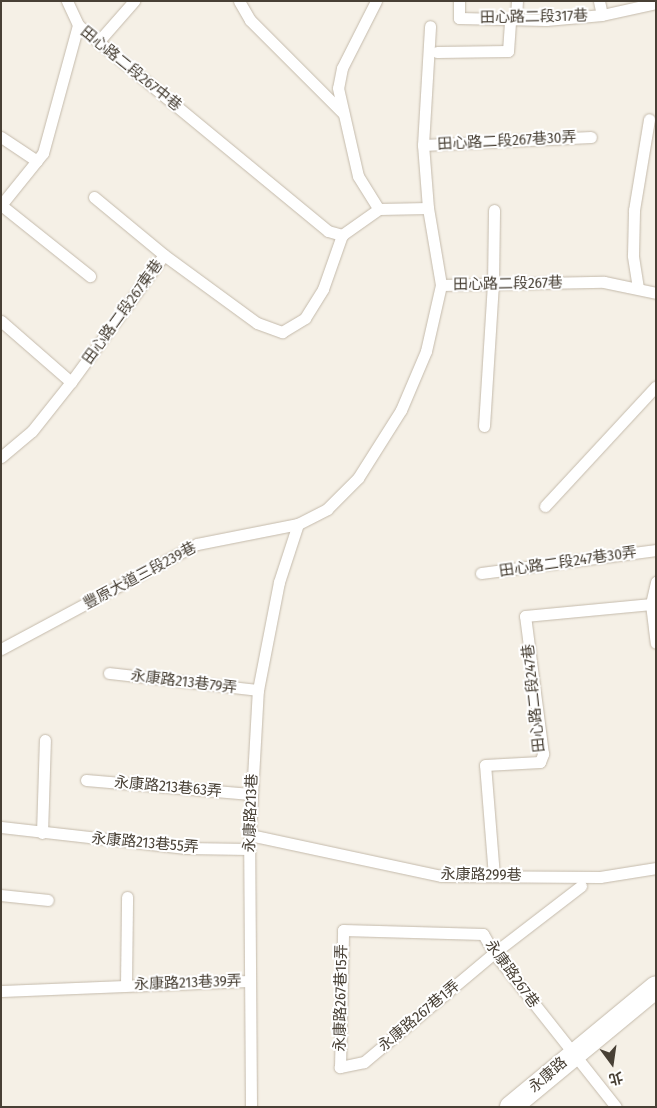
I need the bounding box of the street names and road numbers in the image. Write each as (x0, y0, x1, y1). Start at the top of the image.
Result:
street label: 田心路二段317巷 (480, 7, 588, 27)
street label: 田心路二段267中巷 (77, 23, 185, 115)
street label: 田心路二段267巷30弄 (437, 128, 577, 154)
street label: 田心路二段267東巷 (79, 256, 167, 368)
street label: 田心路二段267巷 (453, 274, 563, 294)
street label: 豐原大道三段239巷 (80, 539, 200, 613)
street label: 田心路二段247巷30弄 (498, 543, 638, 581)
street label: 田心路二段247巷 (519, 643, 549, 753)
street label: 永康路213巷79弄 (130, 667, 238, 697)
street label: 永康路213巷63弄 (113, 773, 223, 801)
street label: 永康路213巷 (241, 773, 261, 853)
street label: 永康路213巷55弄 (91, 829, 199, 857)
street label: 永康路299巷 (440, 865, 522, 885)
street label: 永康路267巷 (481, 936, 543, 1012)
street label: 永康路267巷15弄 (331, 944, 351, 1052)
street label: 永康路213巷39弄 (134, 972, 242, 994)
street label: 永康路267巷1弄 (375, 977, 463, 1055)
street label: 永康路 (525, 1053, 571, 1097)

